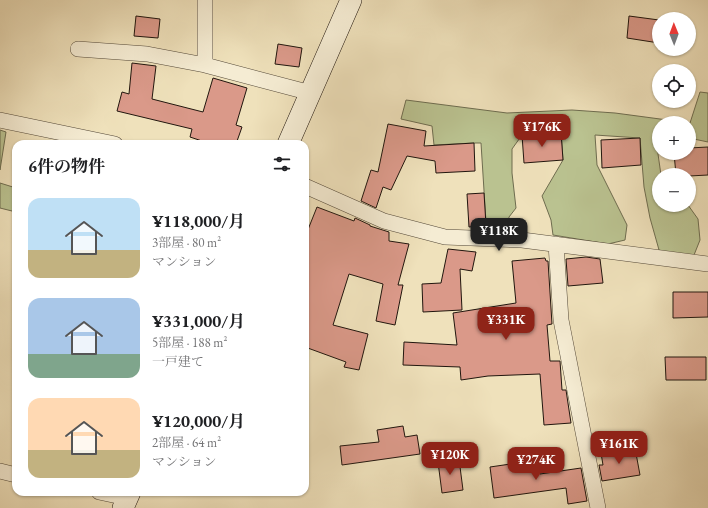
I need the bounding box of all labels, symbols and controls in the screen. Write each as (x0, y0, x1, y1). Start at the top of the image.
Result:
north arrow (652, 12, 696, 56)
map controls (652, 12, 696, 212)
button: locate (652, 64, 696, 108)
pin: ¥176K (514, 114, 570, 148)
button: + (652, 116, 696, 160)
text: ¥176K (522, 118, 562, 135)
icon: filters (271, 153, 293, 175)
text: 6件の物件 (28, 155, 105, 177)
button: − (652, 168, 696, 212)
text: ¥118,000/月 (152, 210, 245, 232)
icon: home (60, 214, 108, 262)
pin: ¥118K (471, 218, 527, 252)
text: ¥118K (479, 222, 519, 239)
text: 3部屋 · 80 m² (152, 234, 221, 251)
text: マンション (152, 253, 216, 270)
pin: ¥331K (478, 307, 534, 341)
text: ¥331,000/月 (152, 310, 245, 332)
text: ¥331K (486, 311, 526, 328)
icon: home (60, 314, 108, 362)
text: 5部屋 · 188 m² (152, 334, 227, 351)
text: 一戸建て (152, 353, 204, 370)
text: ¥120,000/月 (152, 410, 245, 432)
icon: home (60, 414, 108, 462)
pin: ¥161K (591, 431, 647, 465)
text: 2部屋 · 64 m² (152, 434, 221, 451)
text: ¥161K (599, 435, 639, 452)
pin: ¥120K (422, 442, 478, 476)
text: ¥120K (430, 446, 470, 463)
pin: ¥274K (508, 447, 564, 481)
text: ¥274K (516, 451, 556, 468)
text: マンション (152, 453, 216, 470)

